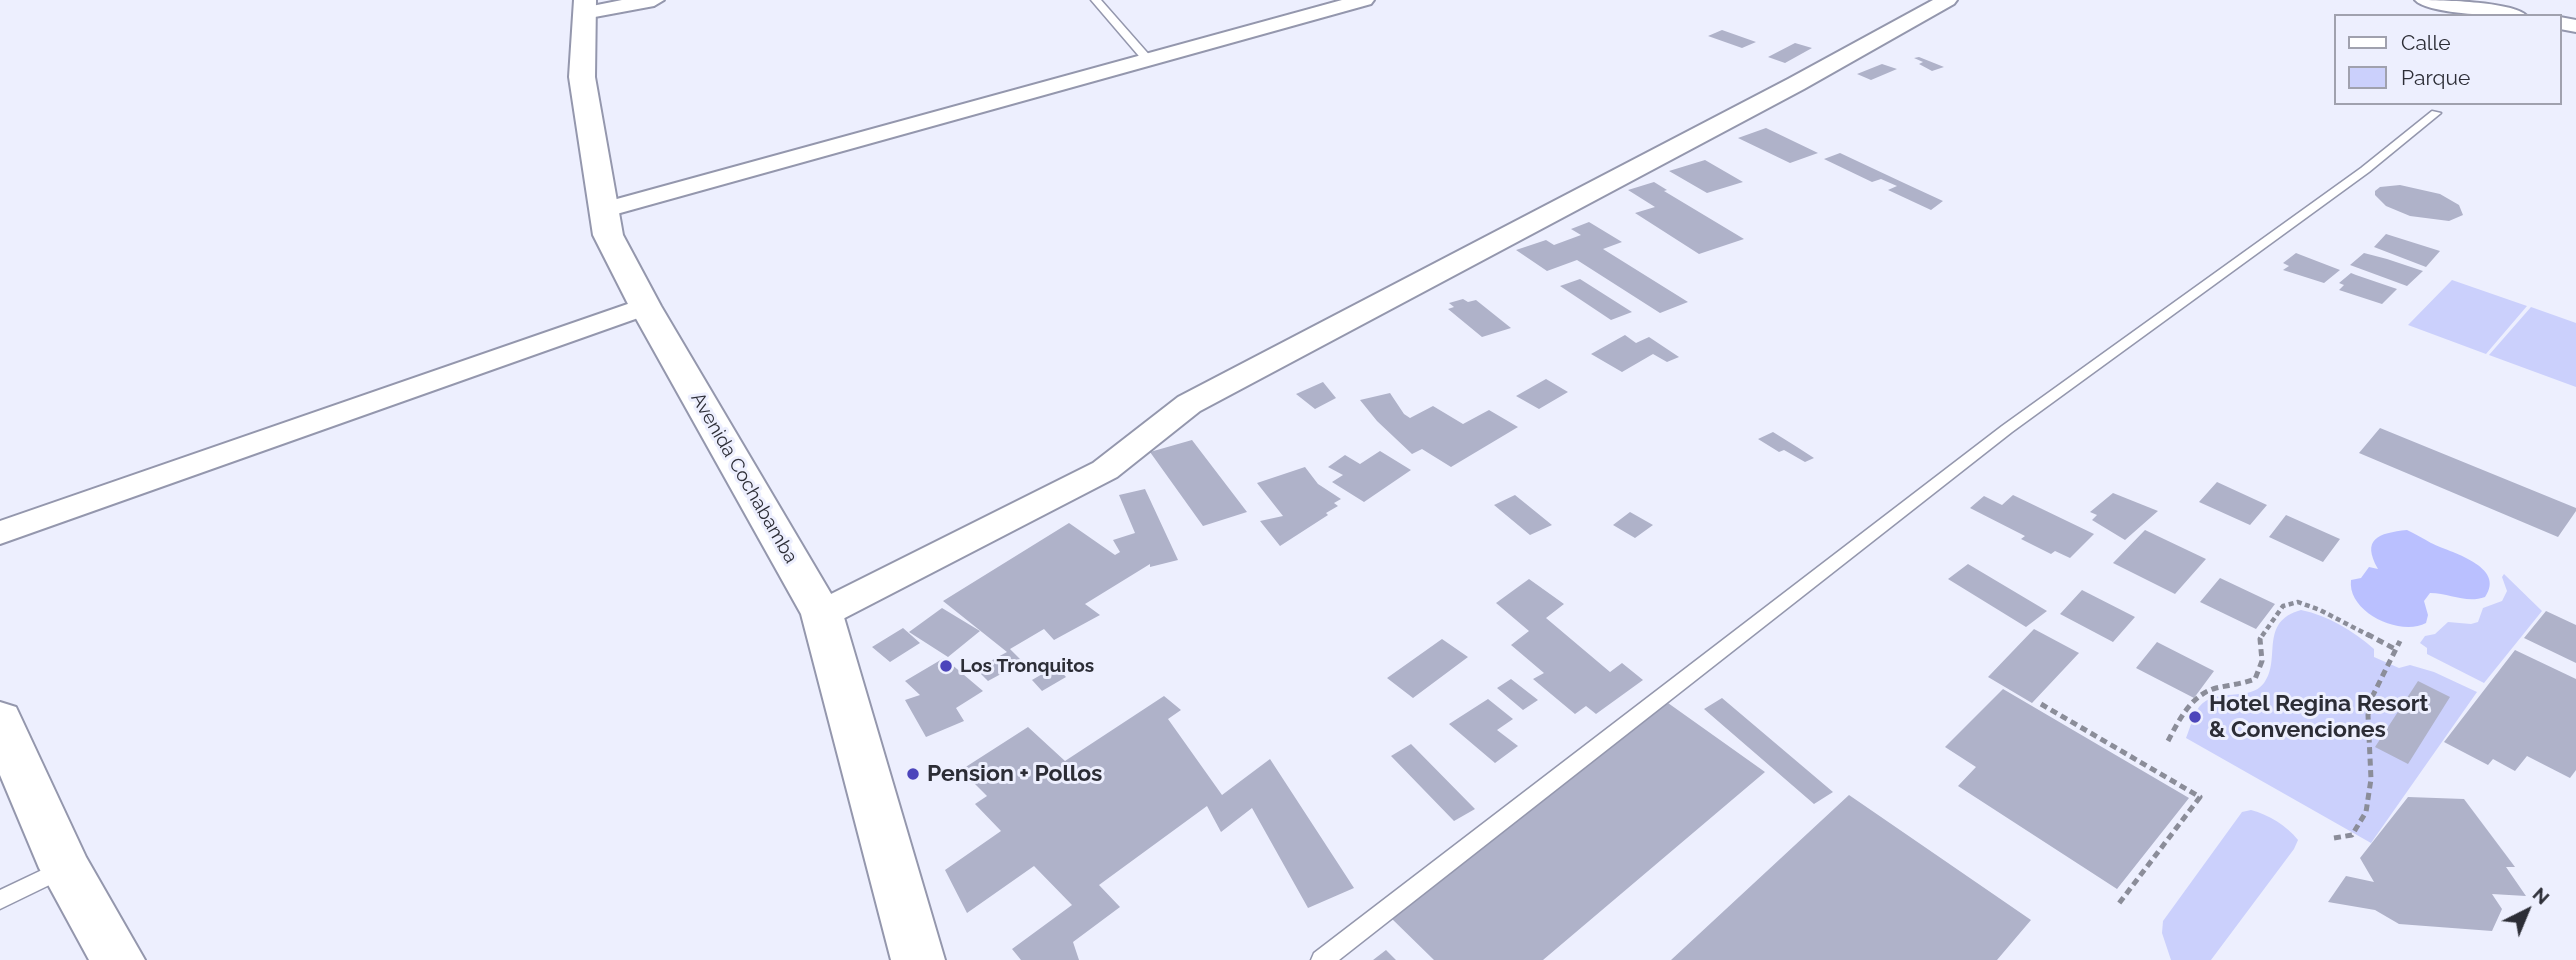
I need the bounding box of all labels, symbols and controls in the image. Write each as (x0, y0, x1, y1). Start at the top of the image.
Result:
legend (2334, 14, 2562, 105)
text: Calle (2401, 30, 2451, 55)
text: Parque (2401, 65, 2470, 90)
street label: Avenida Cochabamba (686, 389, 802, 567)
place label: Los Tronquitos (960, 655, 1094, 677)
marker: Los Tronquitos (938, 658, 954, 674)
place label: Hotel Regina Resort & Convenciones (2209, 690, 2428, 744)
marker: Hotel Regina Resort & Convenciones (2187, 709, 2203, 725)
place label: Pension + Pollos (927, 760, 1102, 788)
marker: Pension + Pollos (905, 766, 921, 782)
north arrow (2492, 876, 2562, 946)
text: N (2529, 883, 2554, 909)

